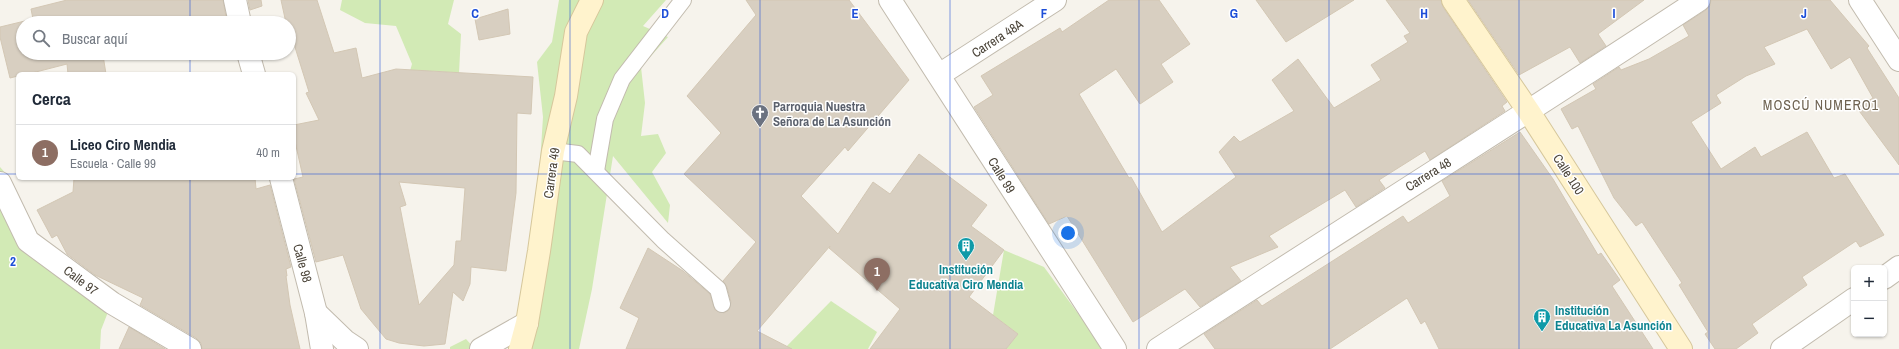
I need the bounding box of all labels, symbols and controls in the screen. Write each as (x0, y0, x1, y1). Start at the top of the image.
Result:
text: C (471, 5, 479, 22)
text: D (661, 5, 669, 22)
text: E (851, 5, 859, 22)
text: F (1041, 5, 1048, 22)
text: G (1230, 5, 1238, 22)
text: H (1420, 5, 1428, 22)
text: I (1613, 5, 1616, 22)
text: J (1801, 5, 1807, 22)
street label: Carrera 48A (968, 15, 1027, 61)
search box (16, 16, 296, 60)
icon: search (30, 27, 52, 49)
text: Buscar aquí (62, 28, 128, 49)
text: Cerca (32, 87, 71, 110)
district label: MOSCÚ NUMERO1 (1763, 96, 1879, 114)
place label: Parroquia Nuestra Señora de La Asunción (773, 98, 891, 130)
church icon: Parroquia Nuestra Señora de La Asunción (750, 103, 770, 128)
text: Liceo Ciro Mendia (70, 134, 176, 155)
text: 1 (42, 144, 48, 161)
text: 40 m (256, 144, 280, 161)
street label: Carrera 49 (540, 147, 563, 199)
street label: Calle 100 (1549, 151, 1588, 198)
street label: Calle 99 (984, 154, 1019, 196)
street label: Carrera 48 (1402, 154, 1454, 195)
text: Escuela · Calle 99 (70, 155, 156, 172)
your location (1058, 223, 1078, 243)
building icon: Institución Educativa Ciro Mendia (956, 236, 976, 261)
street label: Calle 98 (289, 242, 316, 284)
text: 2 (10, 253, 16, 270)
pin: 1 (864, 258, 890, 291)
place label: Institución Educativa Ciro Mendia (909, 261, 1023, 293)
street label: Calle 97 (60, 262, 101, 299)
map controls (1851, 265, 1887, 337)
button: + (1851, 265, 1887, 301)
button: − (1851, 301, 1887, 337)
place label: Institución Educativa La Asunción (1555, 302, 1672, 334)
building icon: Institución Educativa La Asunción (1532, 307, 1552, 332)

